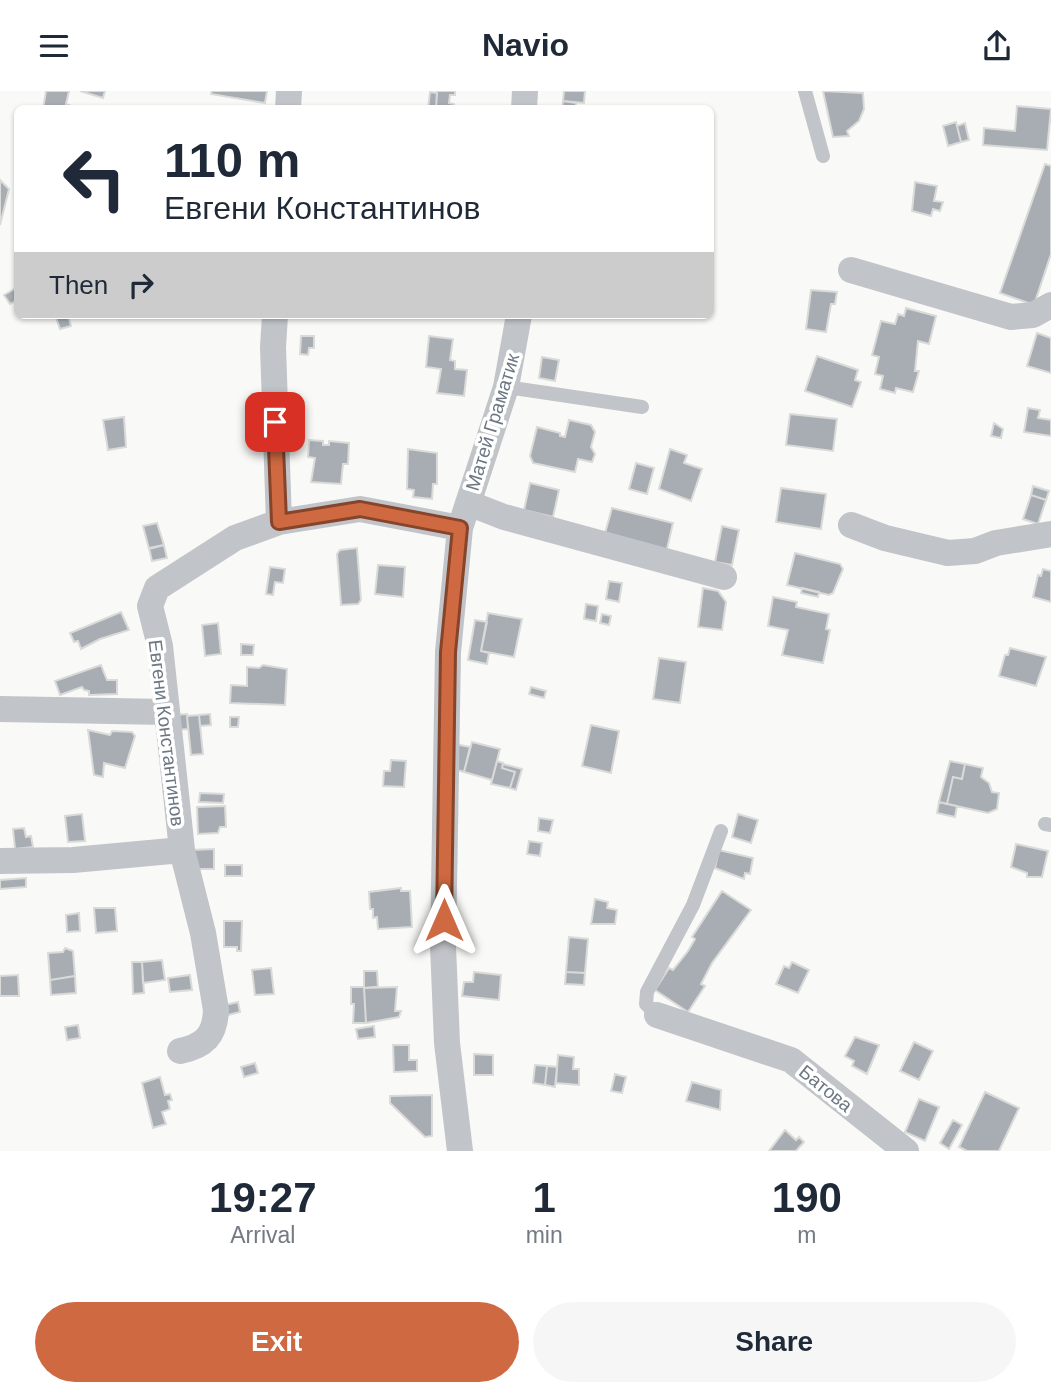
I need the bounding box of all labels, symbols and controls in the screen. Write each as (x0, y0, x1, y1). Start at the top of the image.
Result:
icon: menu (35, 27, 73, 65)
text: Navio (482, 27, 569, 63)
icon: share (978, 27, 1016, 65)
icon: left (49, 133, 140, 224)
text: 110 m (164, 133, 300, 187)
text: Евгени Константинов (164, 190, 480, 226)
icon: right (122, 266, 160, 304)
text: Then (49, 270, 108, 300)
street label: Матей Граматик (462, 350, 524, 493)
pin (245, 392, 305, 452)
icon: arrive (256, 403, 294, 441)
street label: Евгени Константинов (145, 639, 188, 828)
position arrow (407, 883, 481, 957)
street label: Батова (795, 1061, 857, 1116)
text: 19:27 (209, 1174, 317, 1221)
text: 1 (532, 1174, 556, 1221)
text: 190 (772, 1174, 842, 1221)
text: Arrival (230, 1222, 295, 1248)
text: min (526, 1222, 563, 1248)
text: m (797, 1222, 816, 1248)
button: Exit (35, 1302, 519, 1382)
button: Share (533, 1302, 1016, 1382)

